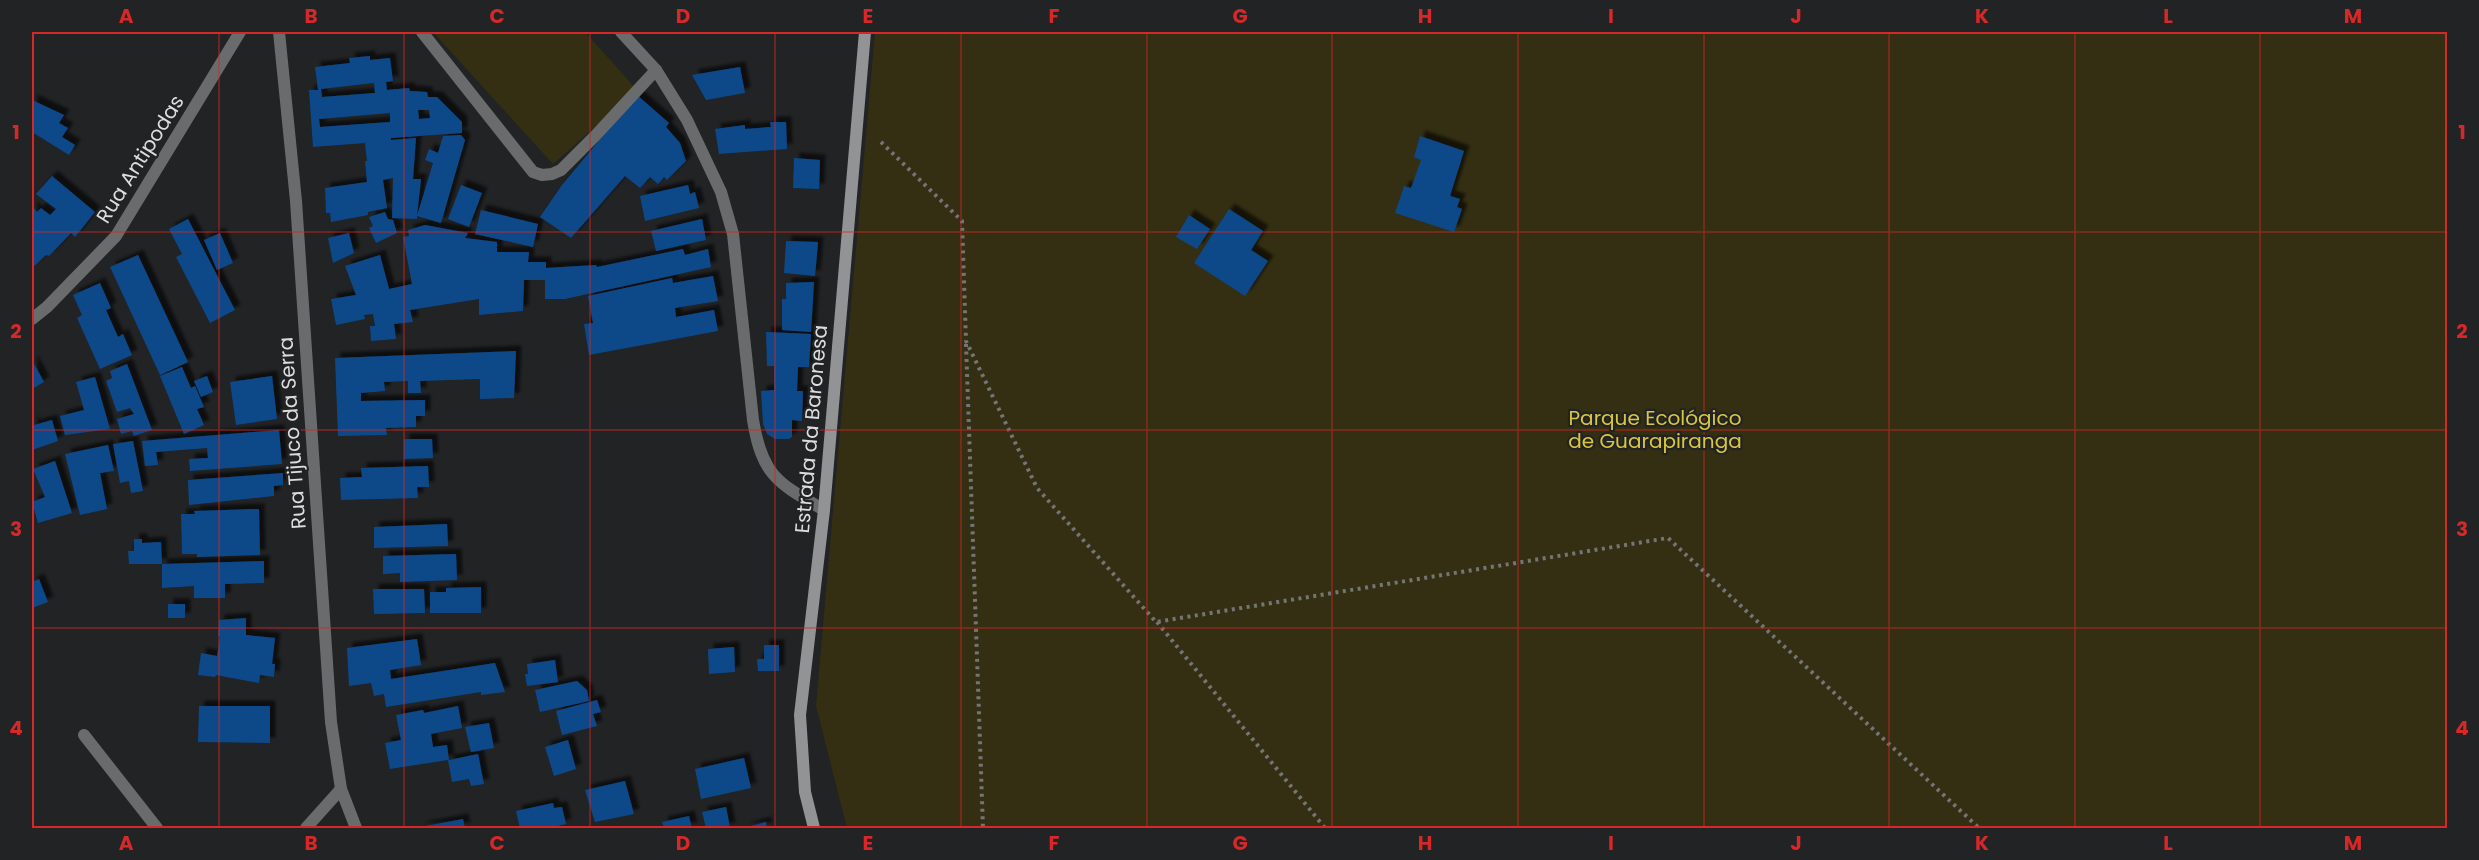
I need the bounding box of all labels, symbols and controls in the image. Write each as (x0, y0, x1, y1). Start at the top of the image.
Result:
text: A (119, 2, 134, 30)
text: B (304, 2, 318, 30)
text: C (489, 2, 505, 30)
text: D (676, 2, 690, 30)
text: E (863, 2, 873, 30)
text: F (1049, 2, 1060, 30)
text: G (1232, 2, 1248, 30)
text: H (1418, 2, 1432, 30)
text: I (1608, 2, 1614, 30)
text: J (1790, 2, 1802, 30)
text: K (1975, 2, 1989, 30)
text: L (2163, 2, 2173, 30)
text: M (2344, 2, 2362, 30)
street label: Rua Antipodas (89, 90, 191, 228)
text: 1 (12, 118, 20, 146)
text: 1 (2458, 118, 2466, 146)
text: 2 (10, 317, 22, 345)
text: 2 (2456, 317, 2468, 345)
street label: Estrada da Baronesa (788, 324, 834, 534)
street label: Rua Tijuco da Serra (271, 336, 313, 530)
park label: Parque Ecológico de Guarapiranga (1568, 404, 1742, 455)
text: 3 (10, 515, 22, 543)
text: 3 (2456, 515, 2468, 543)
text: 4 (9, 714, 23, 742)
text: 4 (2455, 714, 2469, 742)
text: A (119, 829, 134, 857)
text: B (304, 829, 318, 857)
text: C (489, 829, 505, 857)
text: D (676, 829, 690, 857)
text: E (863, 829, 873, 857)
text: F (1049, 829, 1060, 857)
text: G (1232, 829, 1248, 857)
text: H (1418, 829, 1432, 857)
text: I (1608, 829, 1614, 857)
text: J (1790, 829, 1802, 857)
text: K (1975, 829, 1989, 857)
text: L (2163, 829, 2173, 857)
text: M (2344, 829, 2362, 857)

